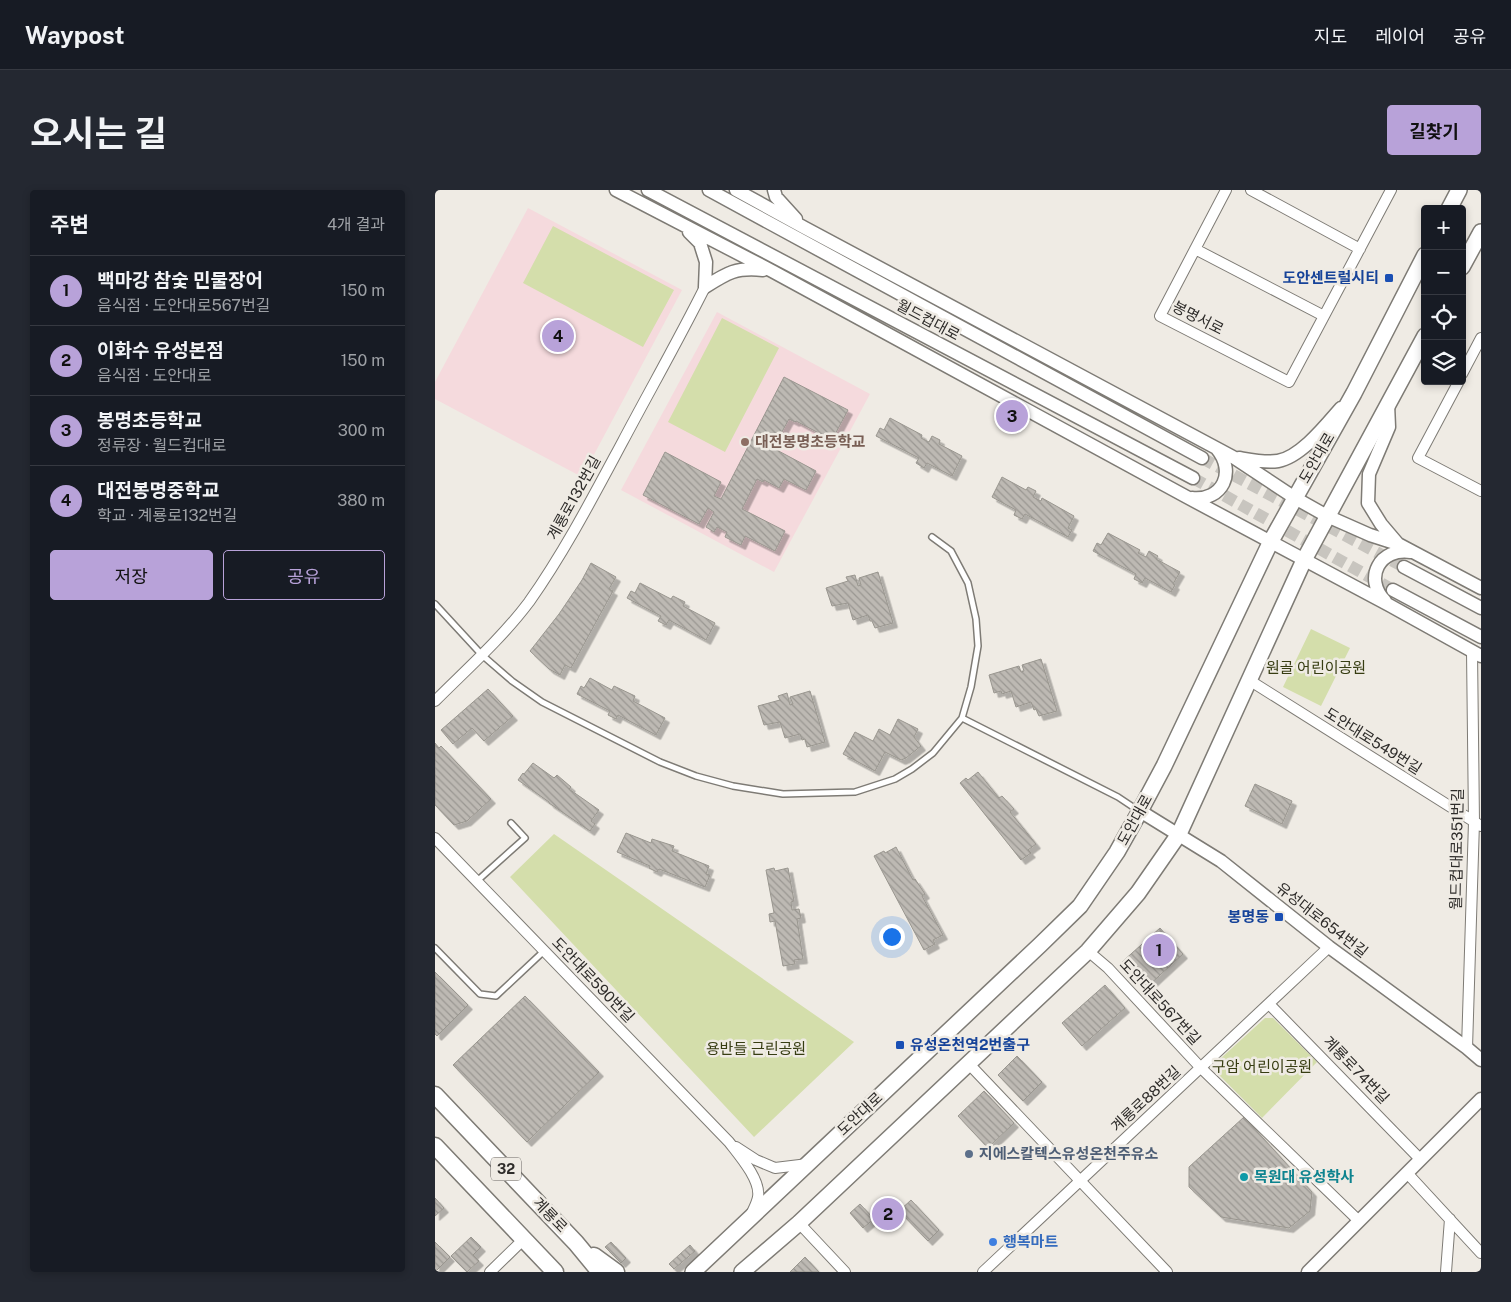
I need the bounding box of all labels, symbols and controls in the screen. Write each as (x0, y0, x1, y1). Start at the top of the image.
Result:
text: Waypost (25, 21, 125, 49)
text: 지도 (1314, 26, 1347, 47)
text: 레이어 (1375, 26, 1425, 47)
text: 공유 (1453, 26, 1486, 47)
button: 길찾기 (1387, 105, 1481, 155)
text: 오시는 길 (30, 113, 167, 154)
map controls (1421, 205, 1466, 385)
button: + (1421, 205, 1466, 250)
text: 주변 (50, 212, 89, 237)
text: 4개 결과 (327, 215, 385, 234)
button: − (1421, 250, 1466, 295)
text: 백마강 참숯 민물장어 (97, 269, 263, 291)
place label: 도안센트럴시티 (1282, 269, 1379, 286)
marker: 도안센트럴시티 (1383, 272, 1395, 284)
text: 1 (63, 281, 69, 300)
text: 150 m (341, 281, 385, 300)
button: locate (1421, 295, 1466, 340)
text: 음식점 · 도안대로567번길 (97, 296, 270, 315)
street label: 월드컵대로 (894, 296, 963, 343)
street label: 봉명서로 (1170, 297, 1227, 338)
pin: 4 (542, 317, 574, 355)
text: 이화수 유성본점 (97, 339, 224, 361)
button: layers (1421, 340, 1466, 385)
text: 2 (61, 351, 71, 370)
text: 150 m (341, 351, 385, 370)
text: 음식점 · 도안대로 (97, 366, 211, 385)
pin: 3 (996, 397, 1028, 435)
text: 봉명초등학교 (97, 409, 202, 431)
text: 3 (61, 421, 71, 440)
text: 300 m (338, 421, 385, 440)
street label: 도안대로 (1295, 430, 1338, 486)
place label: 대전봉명초등학교 (755, 433, 866, 450)
text: 정류장 · 월드컵대로 (97, 436, 226, 455)
marker: 대전봉명초등학교 (739, 436, 751, 448)
street label: 계룡로132번길 (543, 453, 604, 543)
text: 대전봉명중학교 (97, 479, 219, 501)
text: 4 (61, 491, 71, 510)
text: 380 m (337, 491, 385, 510)
text: 학교 · 계룡로132번길 (97, 506, 238, 525)
button: 저장 (50, 550, 213, 600)
button: 공유 (223, 550, 385, 600)
park label: 원골 어린이공원 (1266, 659, 1366, 676)
street label: 도안대로549번길 (1322, 704, 1425, 777)
street label: 월드컵대로351번길 (1447, 788, 1466, 910)
street label: 도안대로 (1114, 791, 1155, 848)
street label: 유성대로654번길 (1273, 879, 1371, 961)
place label: 봉명동 (1228, 908, 1269, 925)
marker: 봉명동 (1273, 911, 1285, 923)
your location (879, 924, 905, 950)
pin: 1 (1143, 931, 1175, 969)
street label: 도안대로590번길 (549, 934, 638, 1025)
street label: 도안대로567번길 (1116, 955, 1204, 1048)
street label: 계룡로74번길 (1320, 1032, 1393, 1107)
place label: 유성온천역2번출구 (910, 1036, 1030, 1053)
marker: 유성온천역2번출구 (894, 1039, 906, 1051)
park label: 용반들 근린공원 (706, 1040, 806, 1057)
park label: 구암 어린이공원 (1212, 1058, 1312, 1075)
street label: 계룡로88번길 (1108, 1062, 1184, 1135)
street label: 도안대로 (834, 1089, 886, 1139)
place label: 지에스칼텍스유성온천주유소 (979, 1145, 1159, 1162)
marker: 지에스칼텍스유성온천주유소 (963, 1148, 975, 1160)
road number: 32 (491, 1158, 521, 1181)
place label: 목원대 유성학사 (1254, 1168, 1354, 1185)
marker: 목원대 유성학사 (1238, 1171, 1250, 1183)
street label: 계룡로 (530, 1194, 571, 1235)
pin: 2 (872, 1195, 904, 1233)
place label: 행복마트 (1003, 1233, 1058, 1250)
marker: 행복마트 (987, 1236, 999, 1248)

